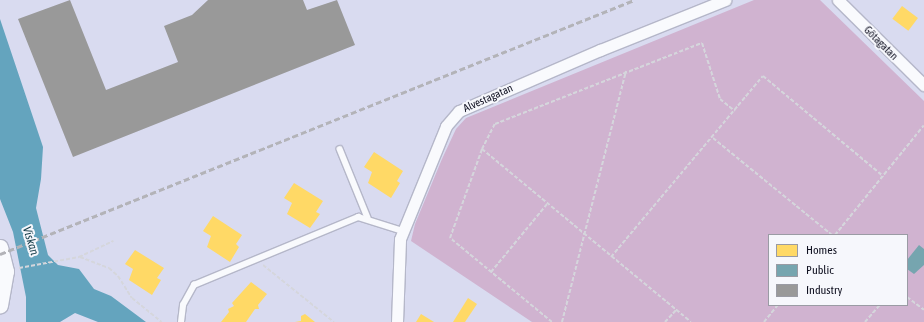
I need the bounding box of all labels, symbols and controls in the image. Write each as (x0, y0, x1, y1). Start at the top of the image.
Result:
street label: Götagatan (861, 23, 901, 63)
street label: Alvestagatan (461, 81, 515, 115)
water label: Viskan (19, 225, 41, 257)
legend (768, 234, 908, 306)
text: Homes (806, 243, 837, 257)
text: Public (806, 263, 834, 277)
text: Industry (806, 283, 843, 297)

